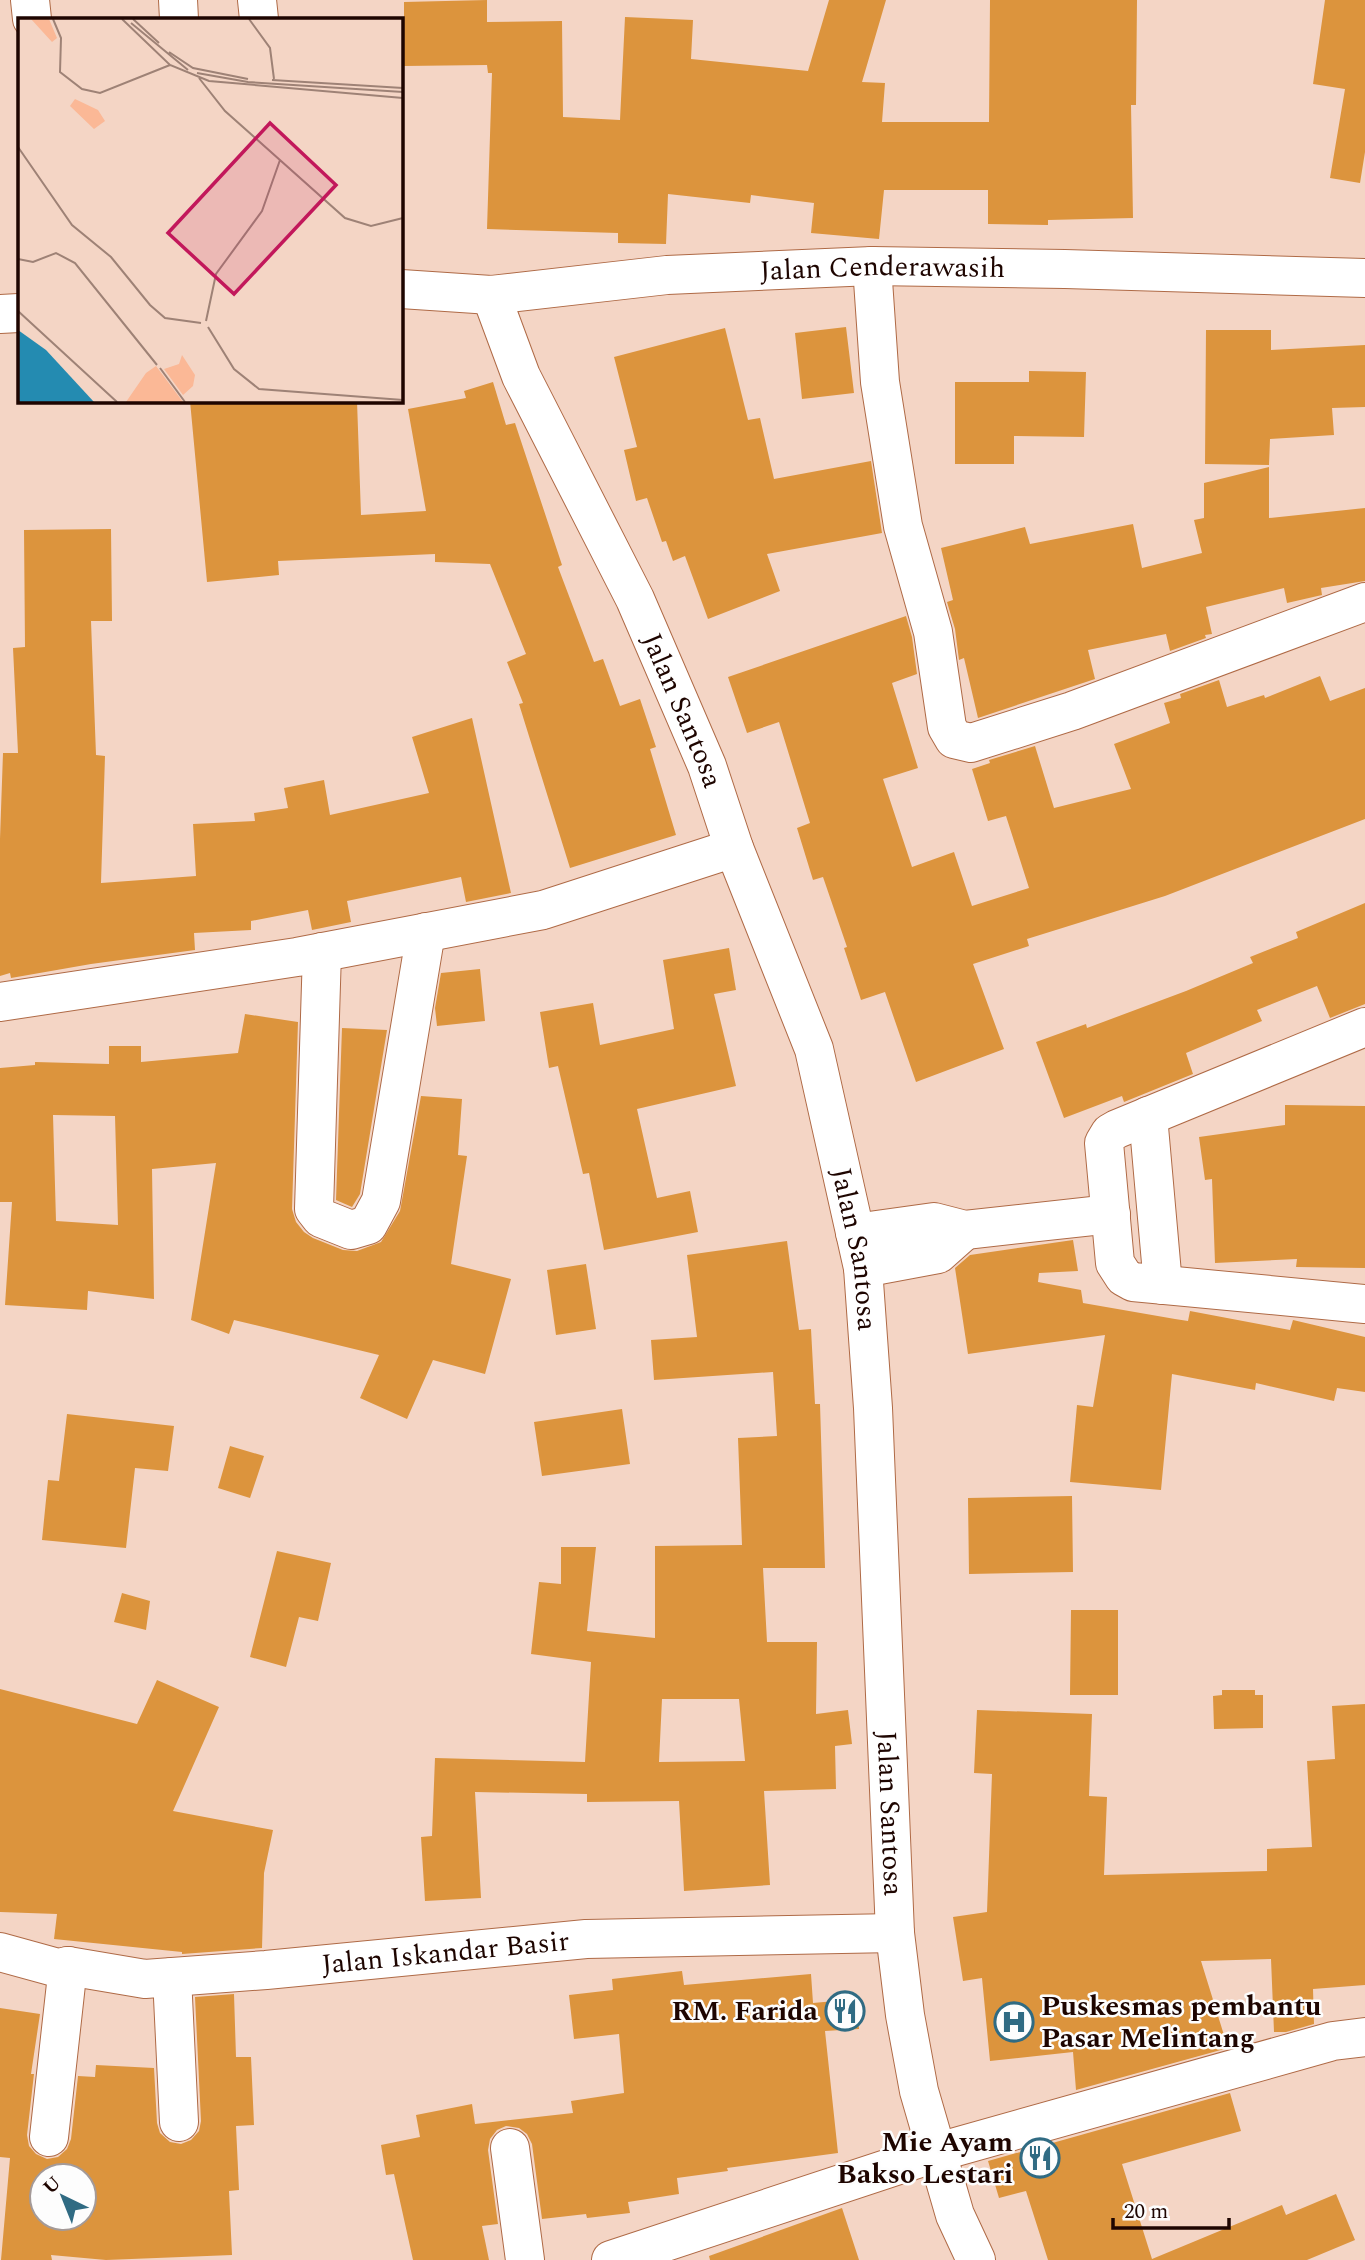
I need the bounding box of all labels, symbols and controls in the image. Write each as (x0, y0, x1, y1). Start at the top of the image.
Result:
inset map (18, 18, 402, 402)
street label: Jalan Cenderawasih (759, 244, 1005, 292)
street label: Jalan Santosa (631, 626, 734, 794)
street label: Jalan Santosa (820, 1163, 889, 1333)
street label: Jalan Santosa (865, 1730, 915, 1897)
street label: Jalan Iskandar Basir (319, 1919, 571, 1986)
place label: Puskesmas pembantu Pasar Melintang (1041, 1985, 1322, 2060)
place label: RM. Farida (672, 1990, 819, 2033)
restaurant icon: RM. Farida (824, 1990, 866, 2032)
hospital icon: Puskesmas pembantu Pasar Melintang (993, 2001, 1035, 2043)
place label: Mie Ayam Bakso Lestari (837, 2121, 1013, 2196)
restaurant icon: Mie Ayam Bakso Lestari (1019, 2137, 1061, 2179)
north arrow (28, 2162, 98, 2232)
text: U (37, 2170, 68, 2202)
scale bar (1113, 2186, 1228, 2230)
text: 20 m (1124, 2196, 1168, 2228)

